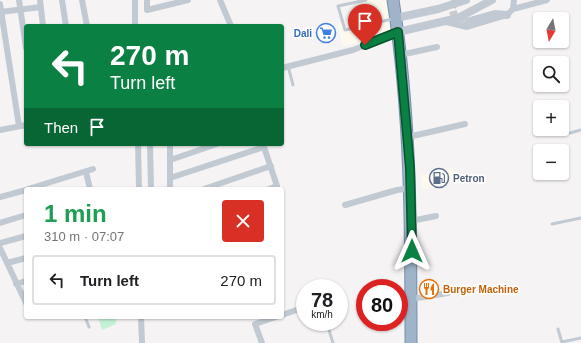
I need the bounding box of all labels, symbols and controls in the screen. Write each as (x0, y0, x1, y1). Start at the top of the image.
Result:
pin (348, 4, 382, 45)
icon: arrive (354, 10, 376, 32)
north arrow (533, 12, 569, 48)
map controls (533, 12, 569, 180)
supermarket icon: Dali (315, 22, 337, 44)
place label: Dali (294, 28, 312, 39)
icon: left (44, 40, 96, 92)
text: 270 m (110, 40, 189, 71)
button: search (533, 56, 569, 92)
text: Turn left (110, 73, 175, 93)
button: + (533, 100, 569, 136)
icon: arrive (86, 116, 108, 138)
text: Then (44, 119, 78, 136)
button: − (533, 144, 569, 180)
fuel station icon: Petron (428, 167, 450, 189)
place label: Petron (453, 173, 485, 184)
text: 1 min (44, 200, 107, 227)
button: close (222, 200, 264, 242)
text: 310 m · 07:07 (44, 229, 124, 244)
position arrow (391, 230, 433, 272)
icon: left (46, 269, 68, 291)
text: Turn left (80, 272, 139, 289)
text: 270 m (220, 272, 262, 289)
restaurant icon: Burger Machine (418, 278, 440, 300)
speed limit sign: 80 (356, 279, 408, 331)
place label: Burger Machine (443, 284, 519, 295)
text: 78 (311, 289, 333, 311)
text: km/h (311, 309, 333, 320)

